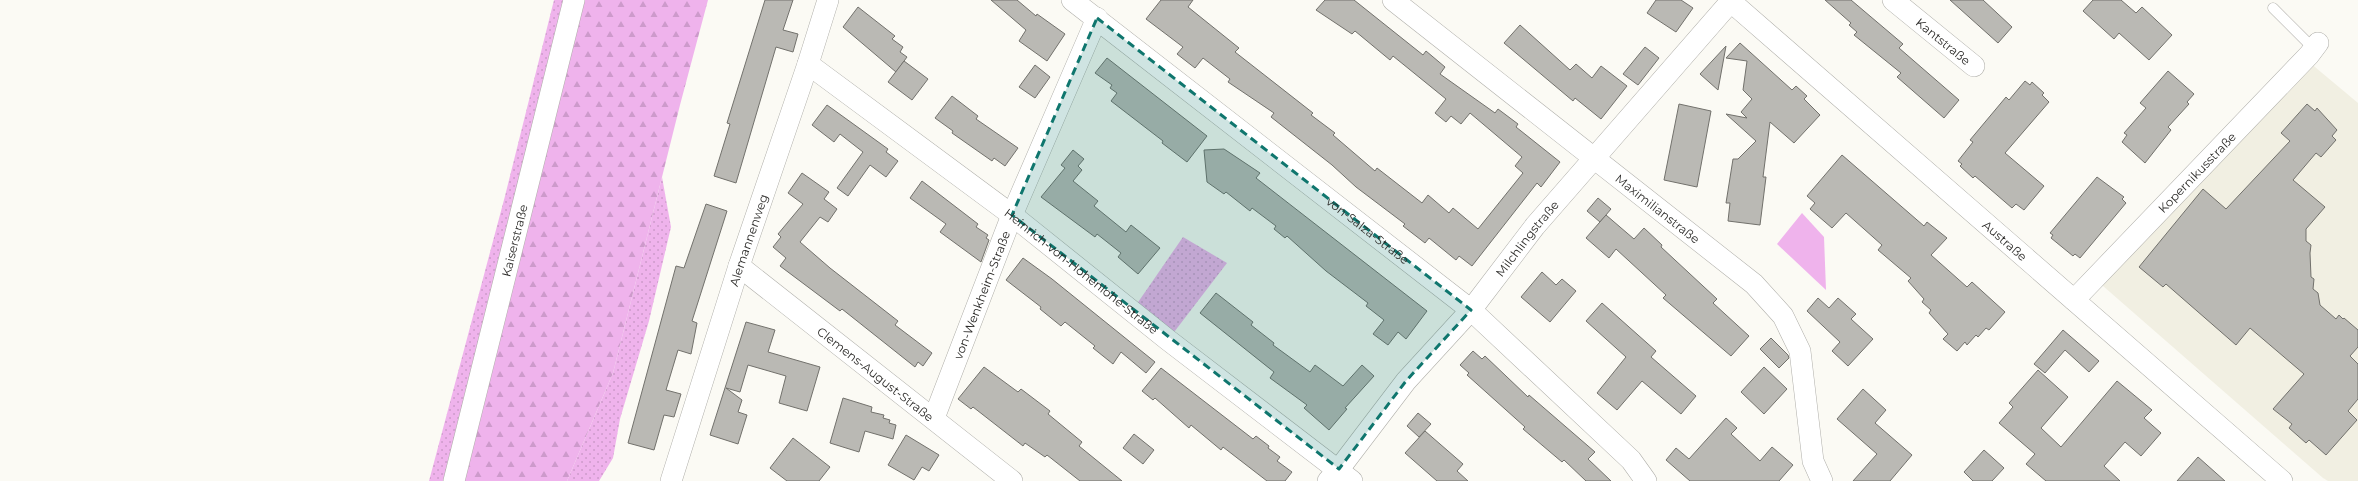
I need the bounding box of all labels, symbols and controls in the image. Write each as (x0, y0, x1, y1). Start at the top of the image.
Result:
street label: Kantstraße (1913, 14, 1974, 68)
street label: Kopernikusstraße (2155, 129, 2239, 216)
street label: Maximilianstraße (1613, 171, 1703, 246)
street label: Alemannenweg (726, 192, 771, 288)
street label: von-Salza-Straße (1324, 193, 1412, 267)
street label: Milchlingstraße (1492, 197, 1562, 279)
street label: Kaiserstraße (498, 203, 530, 278)
street label: Heinrich-von-Hohenlohe-Straße (1002, 205, 1161, 337)
street label: Austraße (1980, 217, 2030, 264)
street label: von-Wenkheim-Straße (950, 229, 1013, 361)
street label: Clemens-August-Straße (814, 323, 937, 424)

